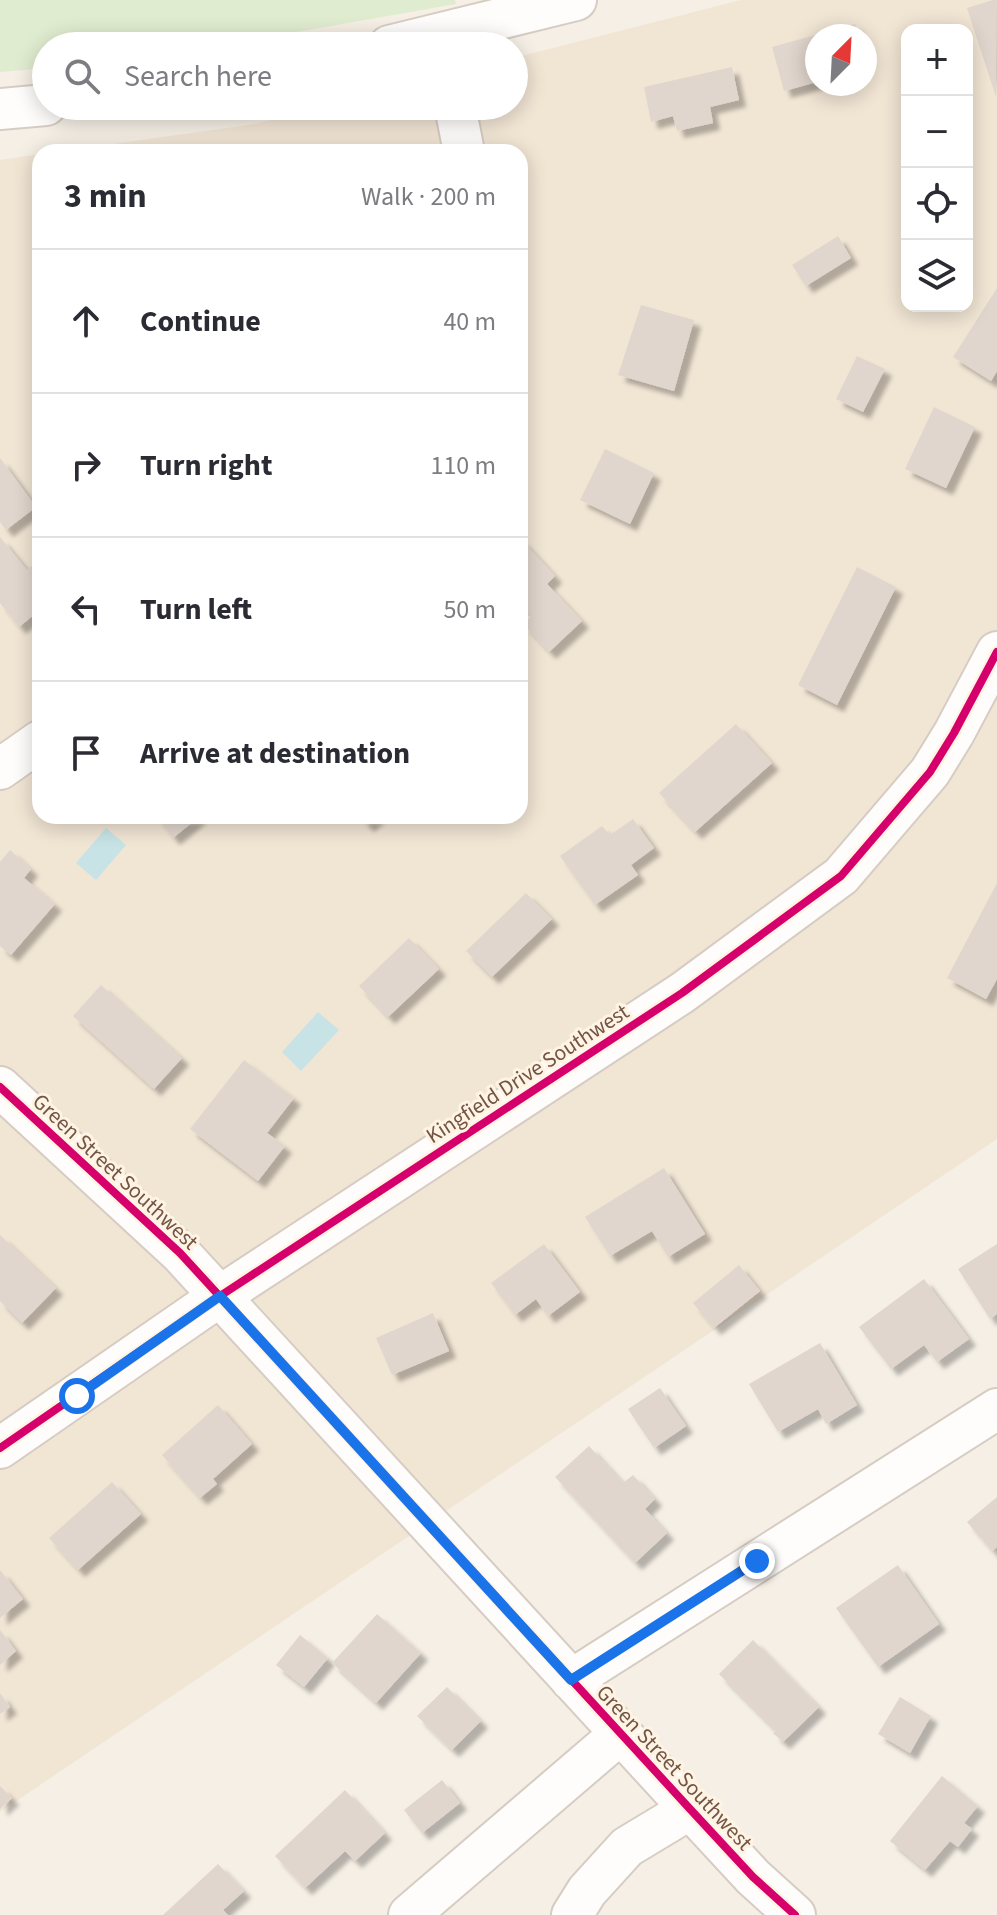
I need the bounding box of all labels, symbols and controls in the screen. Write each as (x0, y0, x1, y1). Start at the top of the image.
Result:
north arrow (805, 24, 877, 96)
map controls (901, 24, 973, 312)
button: + (901, 24, 973, 96)
search box (32, 32, 528, 120)
icon: search (60, 54, 104, 98)
text: Search here (124, 55, 272, 98)
button: − (901, 96, 973, 168)
button: locate (901, 168, 973, 240)
text: 3 min (64, 172, 147, 221)
text: Walk · 200 m (361, 178, 496, 215)
button: layers (901, 240, 973, 312)
icon: ahead (64, 299, 108, 343)
text: Continue (140, 300, 261, 343)
text: 40 m (443, 303, 496, 340)
icon: right (64, 443, 108, 487)
text: Turn right (140, 444, 272, 487)
text: 110 m (430, 447, 496, 484)
icon: left (64, 587, 108, 631)
text: Turn left (140, 588, 252, 631)
text: 50 m (443, 591, 496, 628)
icon: arrive (64, 731, 108, 775)
text: Arrive at destination (140, 732, 410, 775)
street label: Kingfield Drive Southwest (420, 996, 636, 1152)
street label: Green Street Southwest (25, 1086, 206, 1258)
route start (59, 1378, 95, 1414)
route end (739, 1543, 775, 1579)
street label: Green Street Southwest (589, 1678, 760, 1858)

